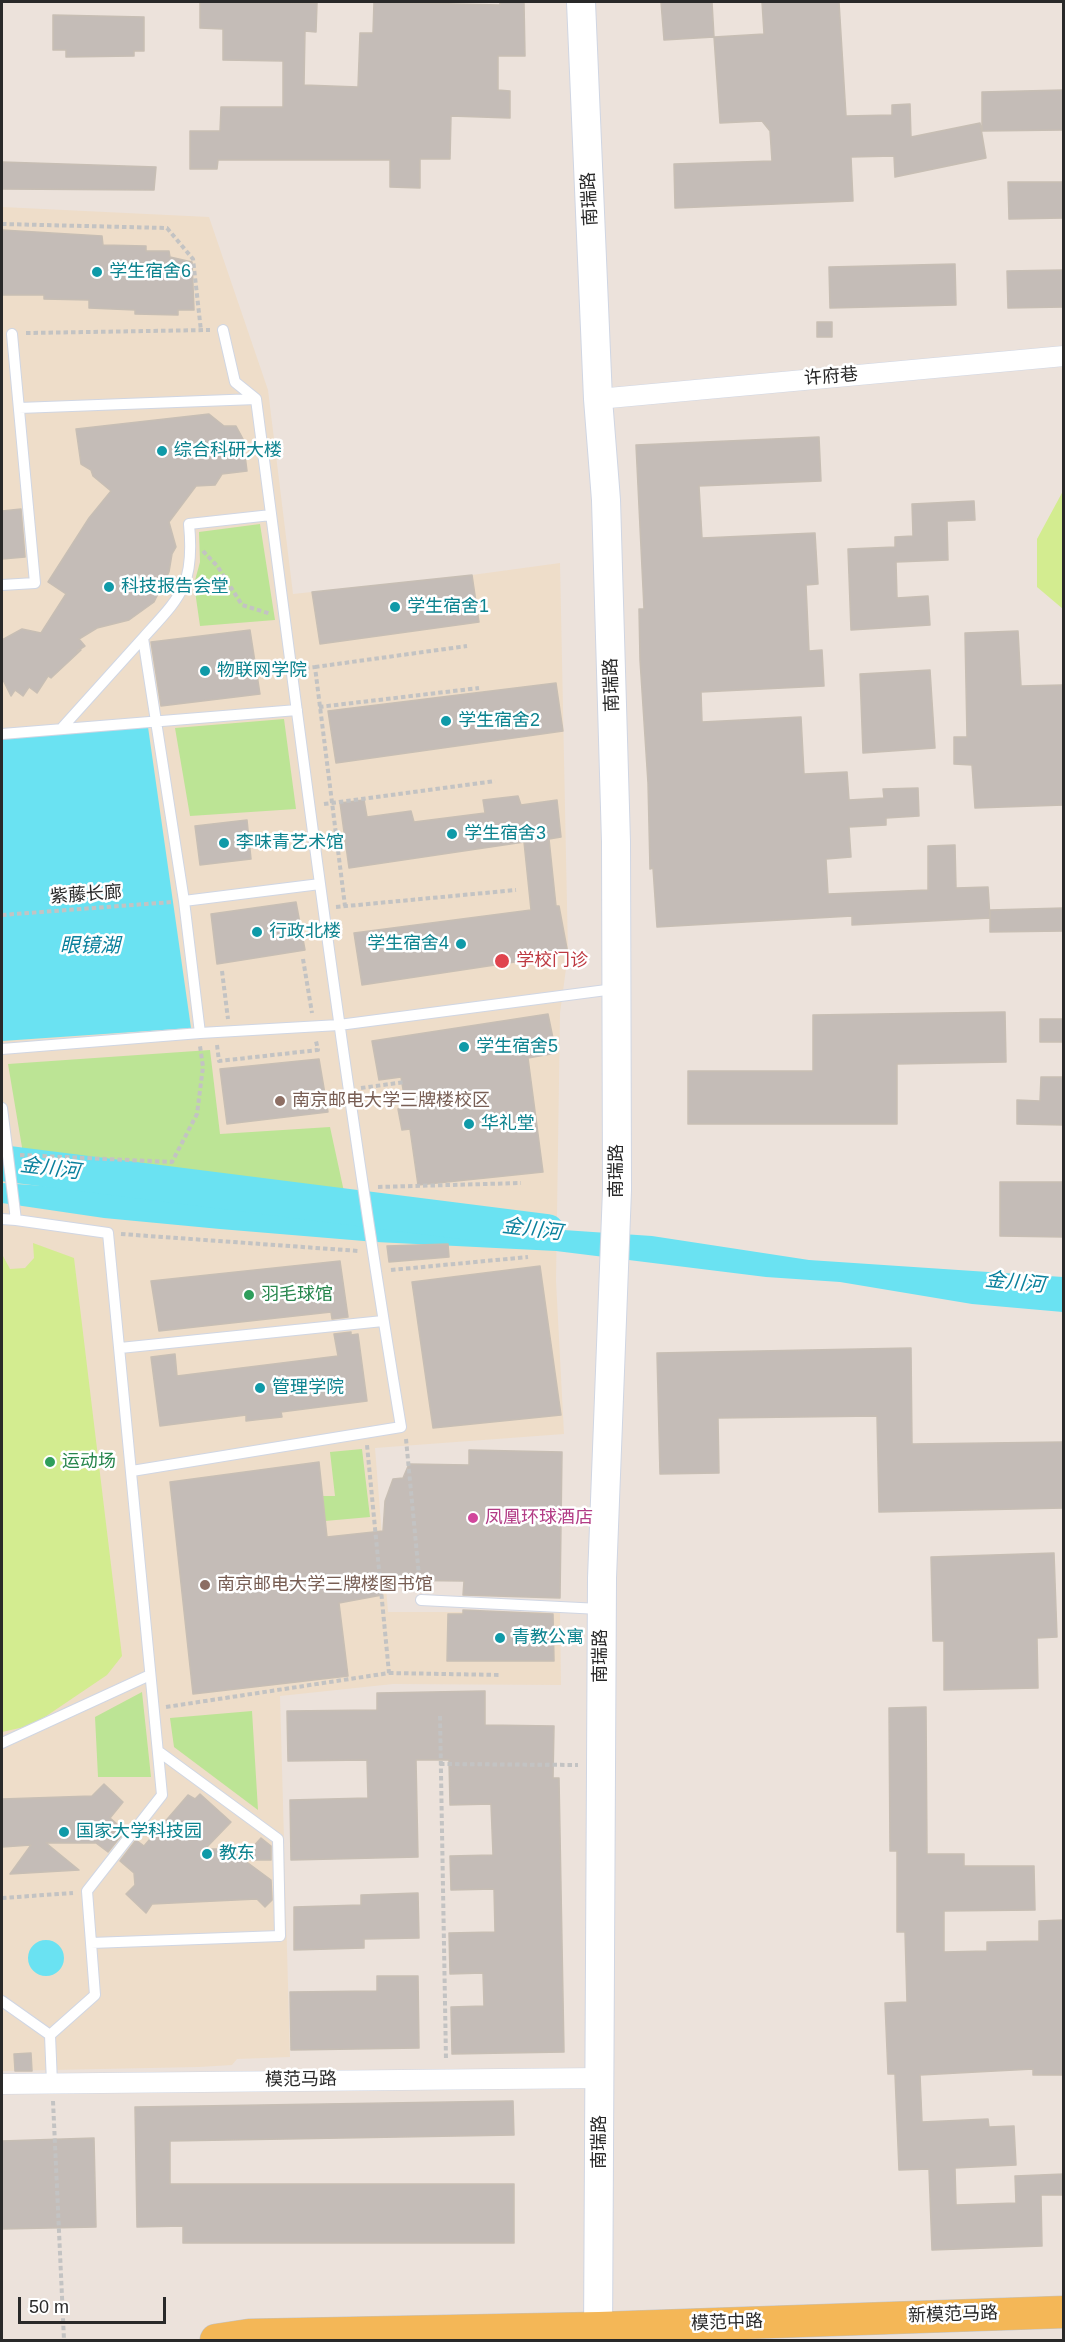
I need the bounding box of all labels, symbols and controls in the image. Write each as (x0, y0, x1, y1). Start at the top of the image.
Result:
street label: 南瑞路 (578, 171, 602, 227)
place label: 学生宿舍6 (109, 261, 191, 283)
marker: 学生宿舍6 (90, 265, 104, 279)
street label: 许府巷 (803, 364, 859, 390)
place label: 综合科研大楼 (174, 440, 282, 462)
marker: 综合科研大楼 (155, 444, 169, 458)
place label: 科技报告会堂 (121, 576, 229, 598)
marker: 科技报告会堂 (102, 580, 116, 594)
place label: 学生宿舍1 (407, 596, 489, 618)
marker: 学生宿舍1 (388, 600, 402, 614)
street label: 南瑞路 (600, 658, 624, 712)
place label: 物联网学院 (217, 660, 307, 682)
marker: 物联网学院 (198, 664, 212, 678)
place label: 学生宿舍2 (458, 710, 540, 732)
marker: 学生宿舍2 (439, 714, 453, 728)
place label: 学生宿舍3 (464, 823, 546, 845)
marker: 学生宿舍3 (445, 827, 459, 841)
place label: 李味青艺术馆 (236, 832, 344, 854)
marker: 李味青艺术馆 (217, 836, 231, 850)
street label: 紫藤长廊 (49, 882, 123, 908)
place label: 行政北楼 (269, 921, 341, 943)
marker: 行政北楼 (250, 925, 264, 939)
place label: 学生宿舍4 (367, 933, 449, 955)
water label: 眼镜湖 (60, 934, 120, 958)
marker: 学生宿舍4 (454, 937, 468, 951)
place label: 学校门诊 (516, 950, 588, 972)
marker: 学校门诊 (493, 952, 511, 970)
place label: 学生宿舍5 (476, 1036, 558, 1058)
marker: 学生宿舍5 (457, 1040, 471, 1054)
place label: 南京邮电大学三牌楼校区 (292, 1090, 490, 1112)
marker: 南京邮电大学三牌楼校区 (273, 1094, 287, 1108)
place label: 华礼堂 (481, 1113, 535, 1135)
marker: 华礼堂 (462, 1117, 476, 1131)
street label: 南瑞路 (606, 1144, 628, 1198)
water label: 金川河 (19, 1153, 81, 1185)
water label: 金川河 (501, 1214, 563, 1246)
water label: 金川河 (984, 1268, 1046, 1298)
place label: 羽毛球馆 (261, 1284, 333, 1306)
marker: 羽毛球馆 (242, 1288, 256, 1302)
place label: 管理学院 (272, 1377, 344, 1399)
marker: 管理学院 (253, 1381, 267, 1395)
place label: 运动场 (62, 1451, 116, 1473)
marker: 运动场 (43, 1455, 57, 1469)
place label: 凤凰环球酒店 (485, 1507, 593, 1529)
marker: 凤凰环球酒店 (466, 1511, 480, 1525)
place label: 南京邮电大学三牌楼图书馆 (217, 1574, 433, 1596)
marker: 南京邮电大学三牌楼图书馆 (198, 1578, 212, 1592)
place label: 青教公寓 (512, 1627, 584, 1649)
street label: 南瑞路 (590, 1629, 612, 1683)
marker: 青教公寓 (493, 1631, 507, 1645)
place label: 国家大学科技园 (76, 1821, 202, 1843)
marker: 国家大学科技园 (57, 1825, 71, 1839)
place label: 教东 (219, 1843, 255, 1865)
marker: 教东 (200, 1847, 214, 1861)
street label: 模范马路 (265, 2069, 337, 2091)
street label: 南瑞路 (589, 2115, 611, 2169)
scale bar (21, 2285, 170, 2323)
text: 50 m (29, 2297, 69, 2317)
street label: 新模范马路 (908, 2303, 998, 2327)
street label: 模范中路 (691, 2311, 763, 2335)

